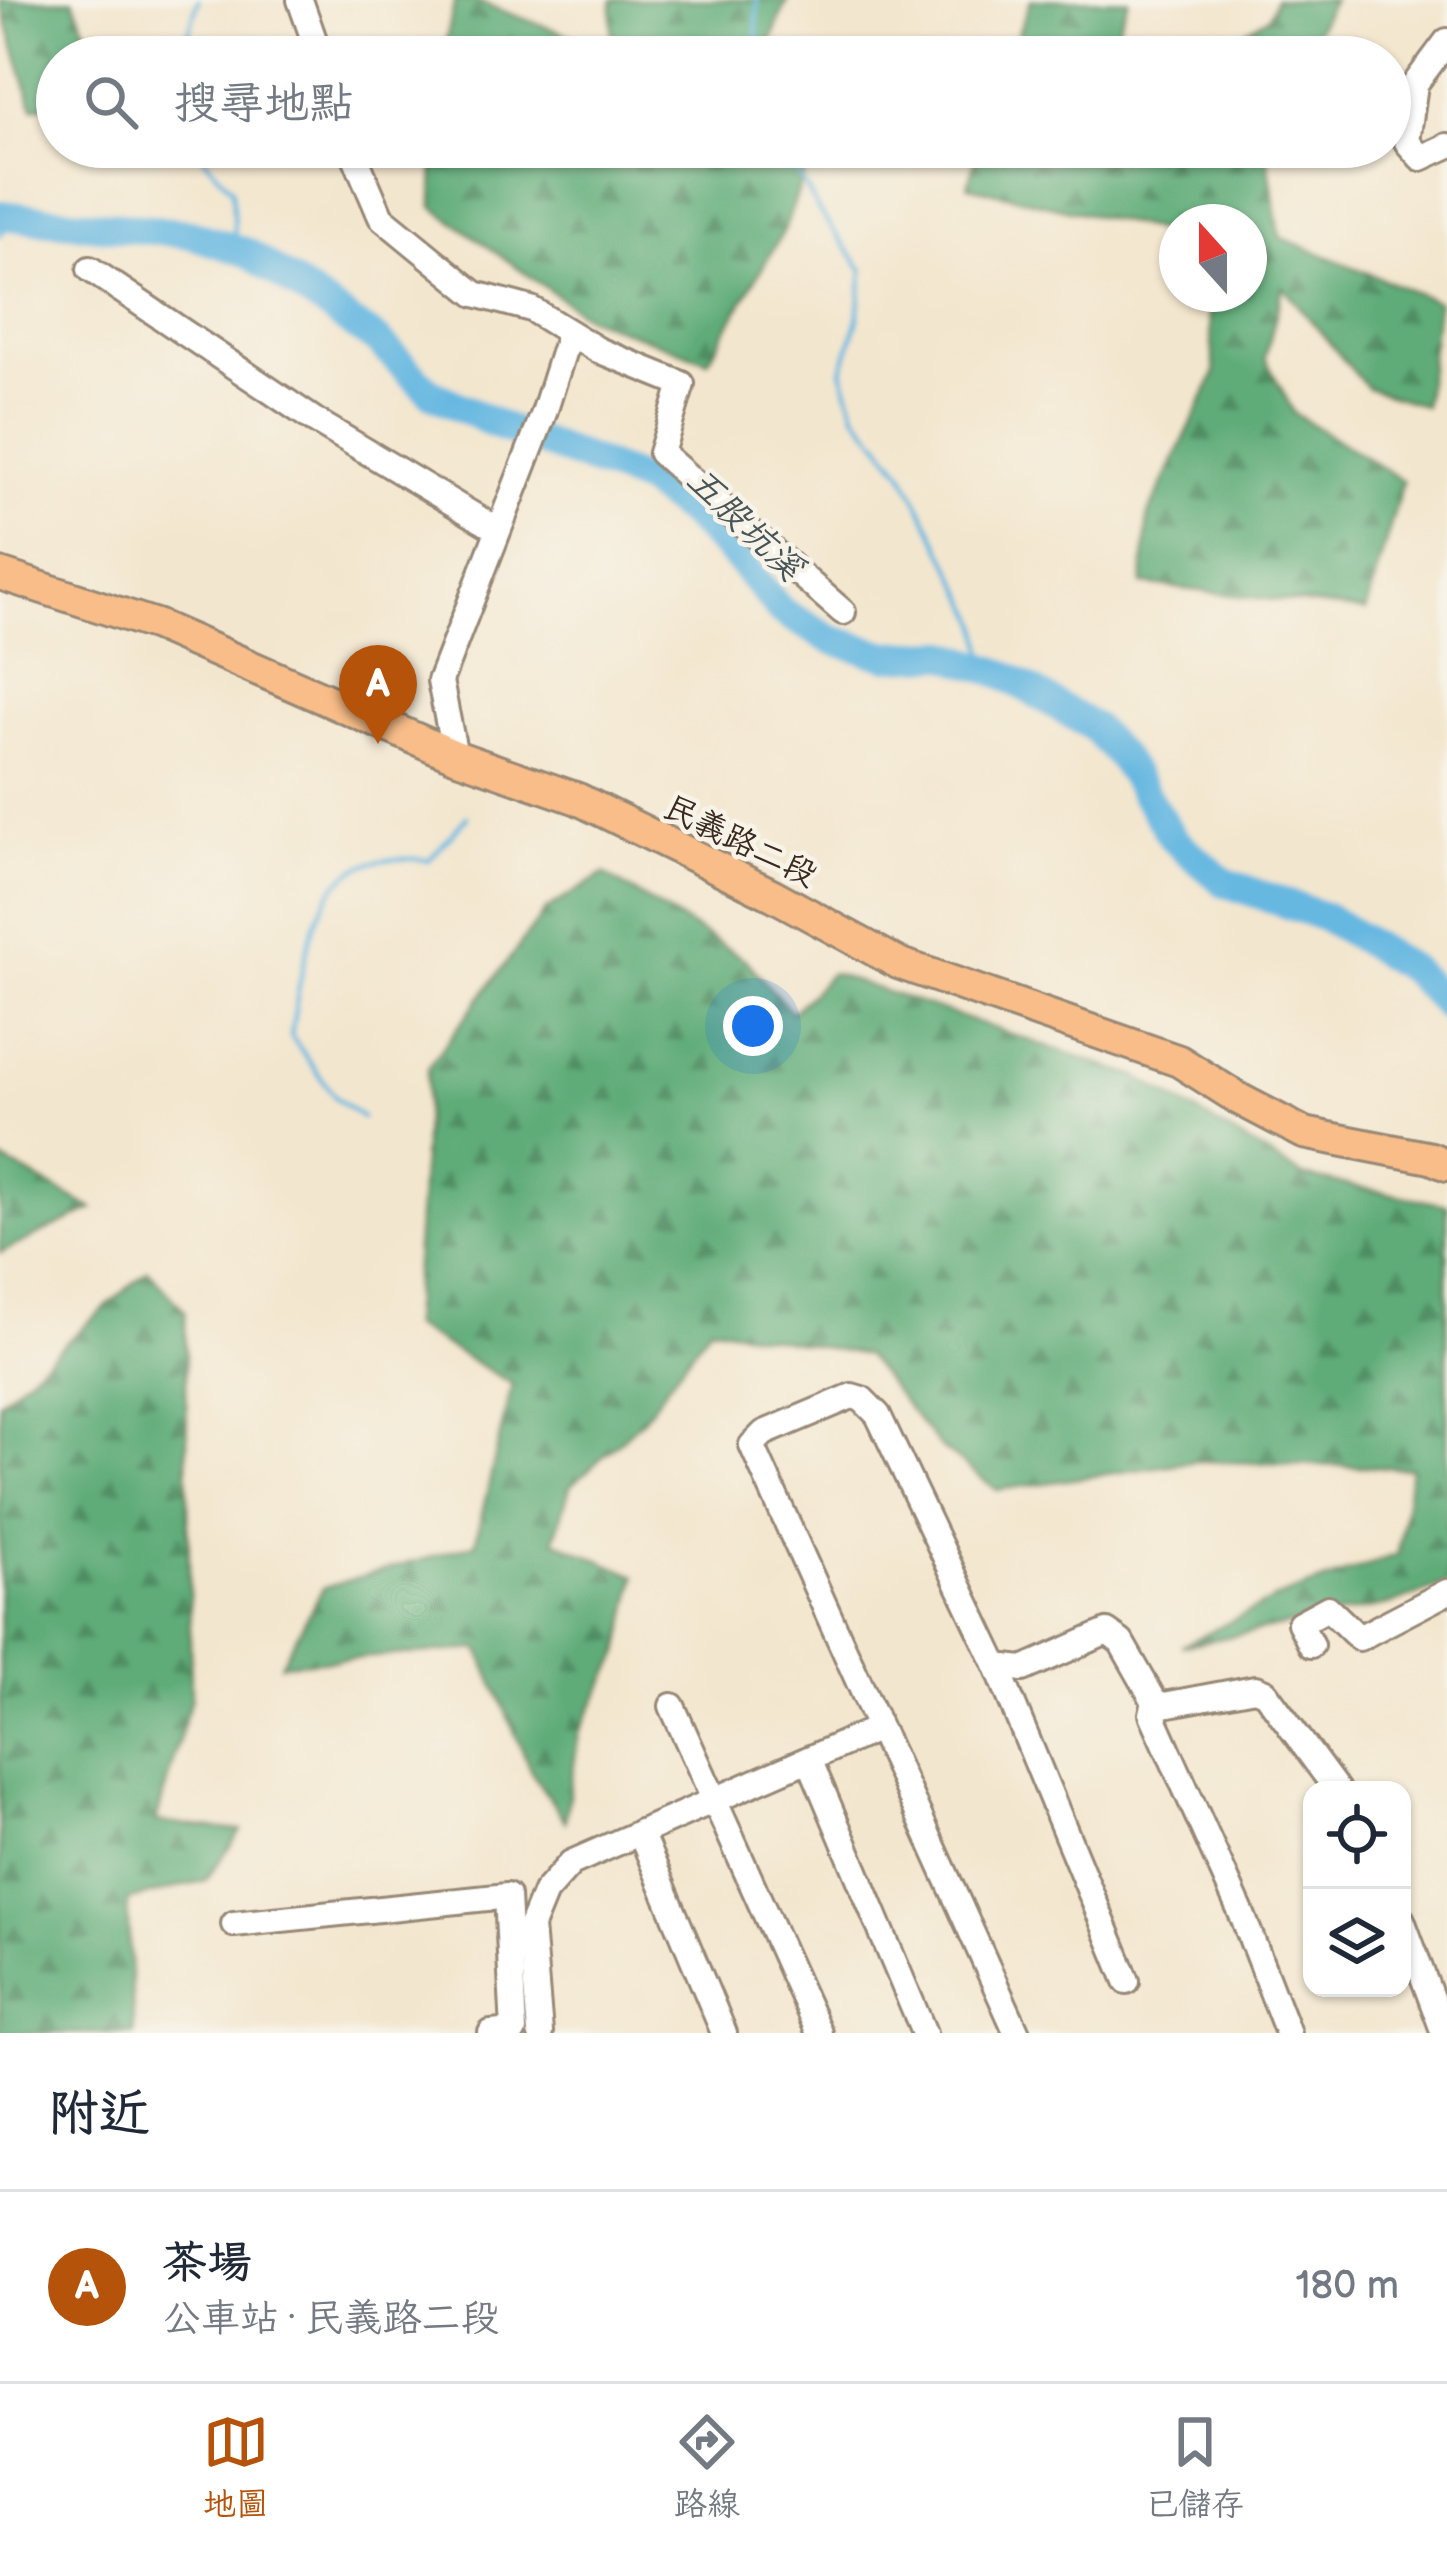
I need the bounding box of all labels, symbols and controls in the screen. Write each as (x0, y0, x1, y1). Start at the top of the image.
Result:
search box (36, 36, 1411, 168)
icon: search (78, 69, 144, 135)
text: 搜尋地點 (174, 77, 354, 132)
north arrow (1159, 204, 1267, 312)
water label: 五股坑溪 (678, 459, 812, 592)
pin: A (339, 645, 417, 744)
street label: 民義路二段 (657, 788, 823, 896)
your location (723, 996, 783, 1056)
map controls (1303, 1781, 1411, 1997)
button: locate (1303, 1781, 1411, 1889)
button: layers (1303, 1889, 1411, 1997)
text: 附近 (48, 2084, 150, 2145)
text: 茶場 (162, 2236, 252, 2291)
text: A (75, 2263, 99, 2310)
text: 180 m (1295, 2263, 1399, 2310)
text: 公車站 · 民義路二段 (162, 2296, 499, 2343)
tab: 地圖 (203, 2409, 269, 2525)
tab: 路線 (674, 2409, 740, 2525)
tab: 已儲存 (1145, 2409, 1244, 2525)

